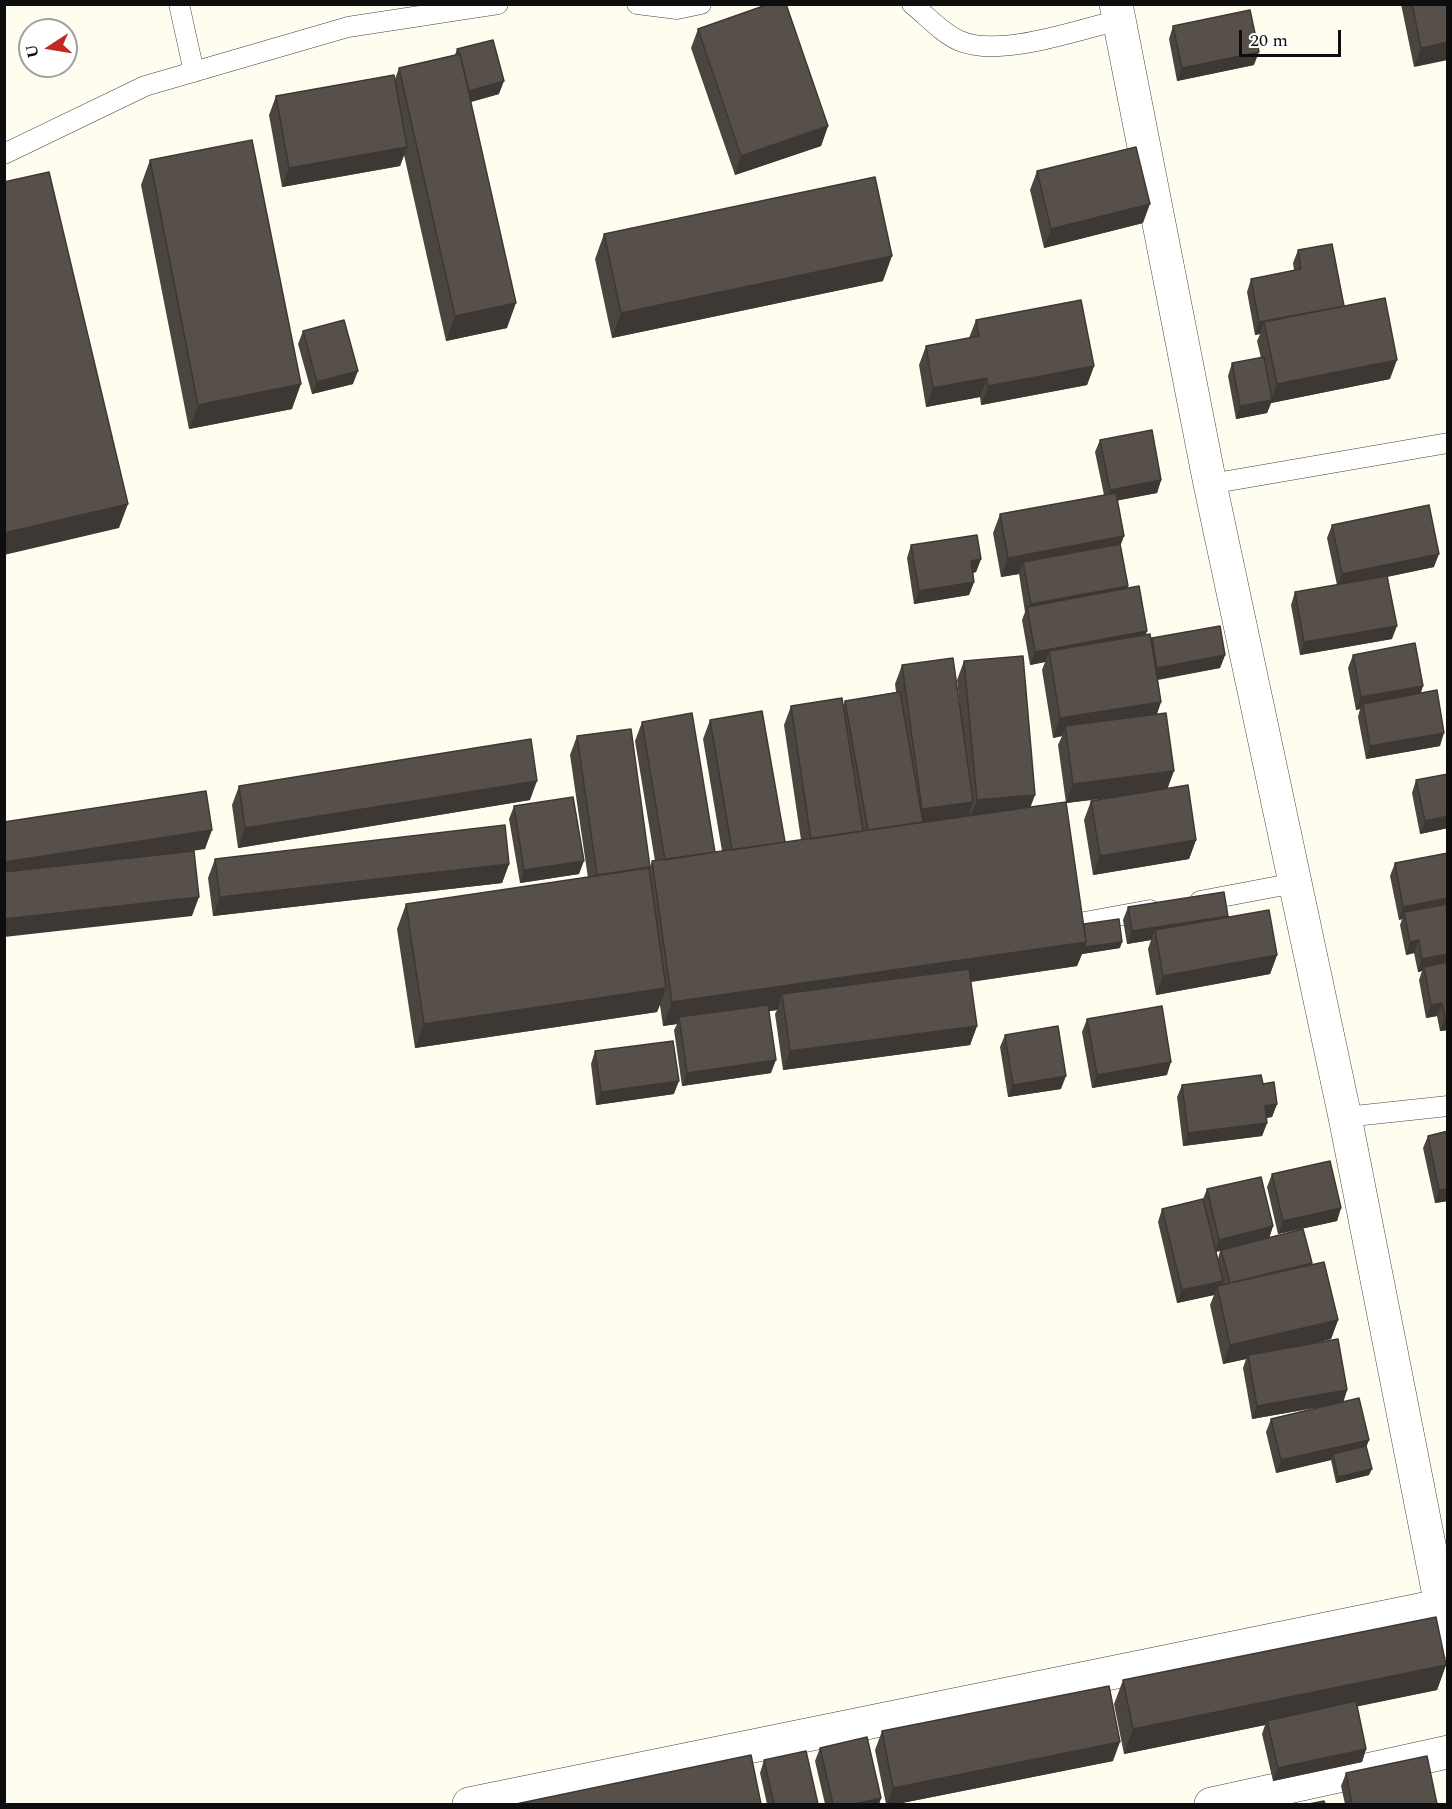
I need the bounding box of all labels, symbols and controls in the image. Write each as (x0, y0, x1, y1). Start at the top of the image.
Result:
north arrow (18, 18, 78, 78)
scale bar (1242, 18, 1344, 56)
text: 20 m (1250, 27, 1288, 54)
text: U (19, 42, 45, 60)

